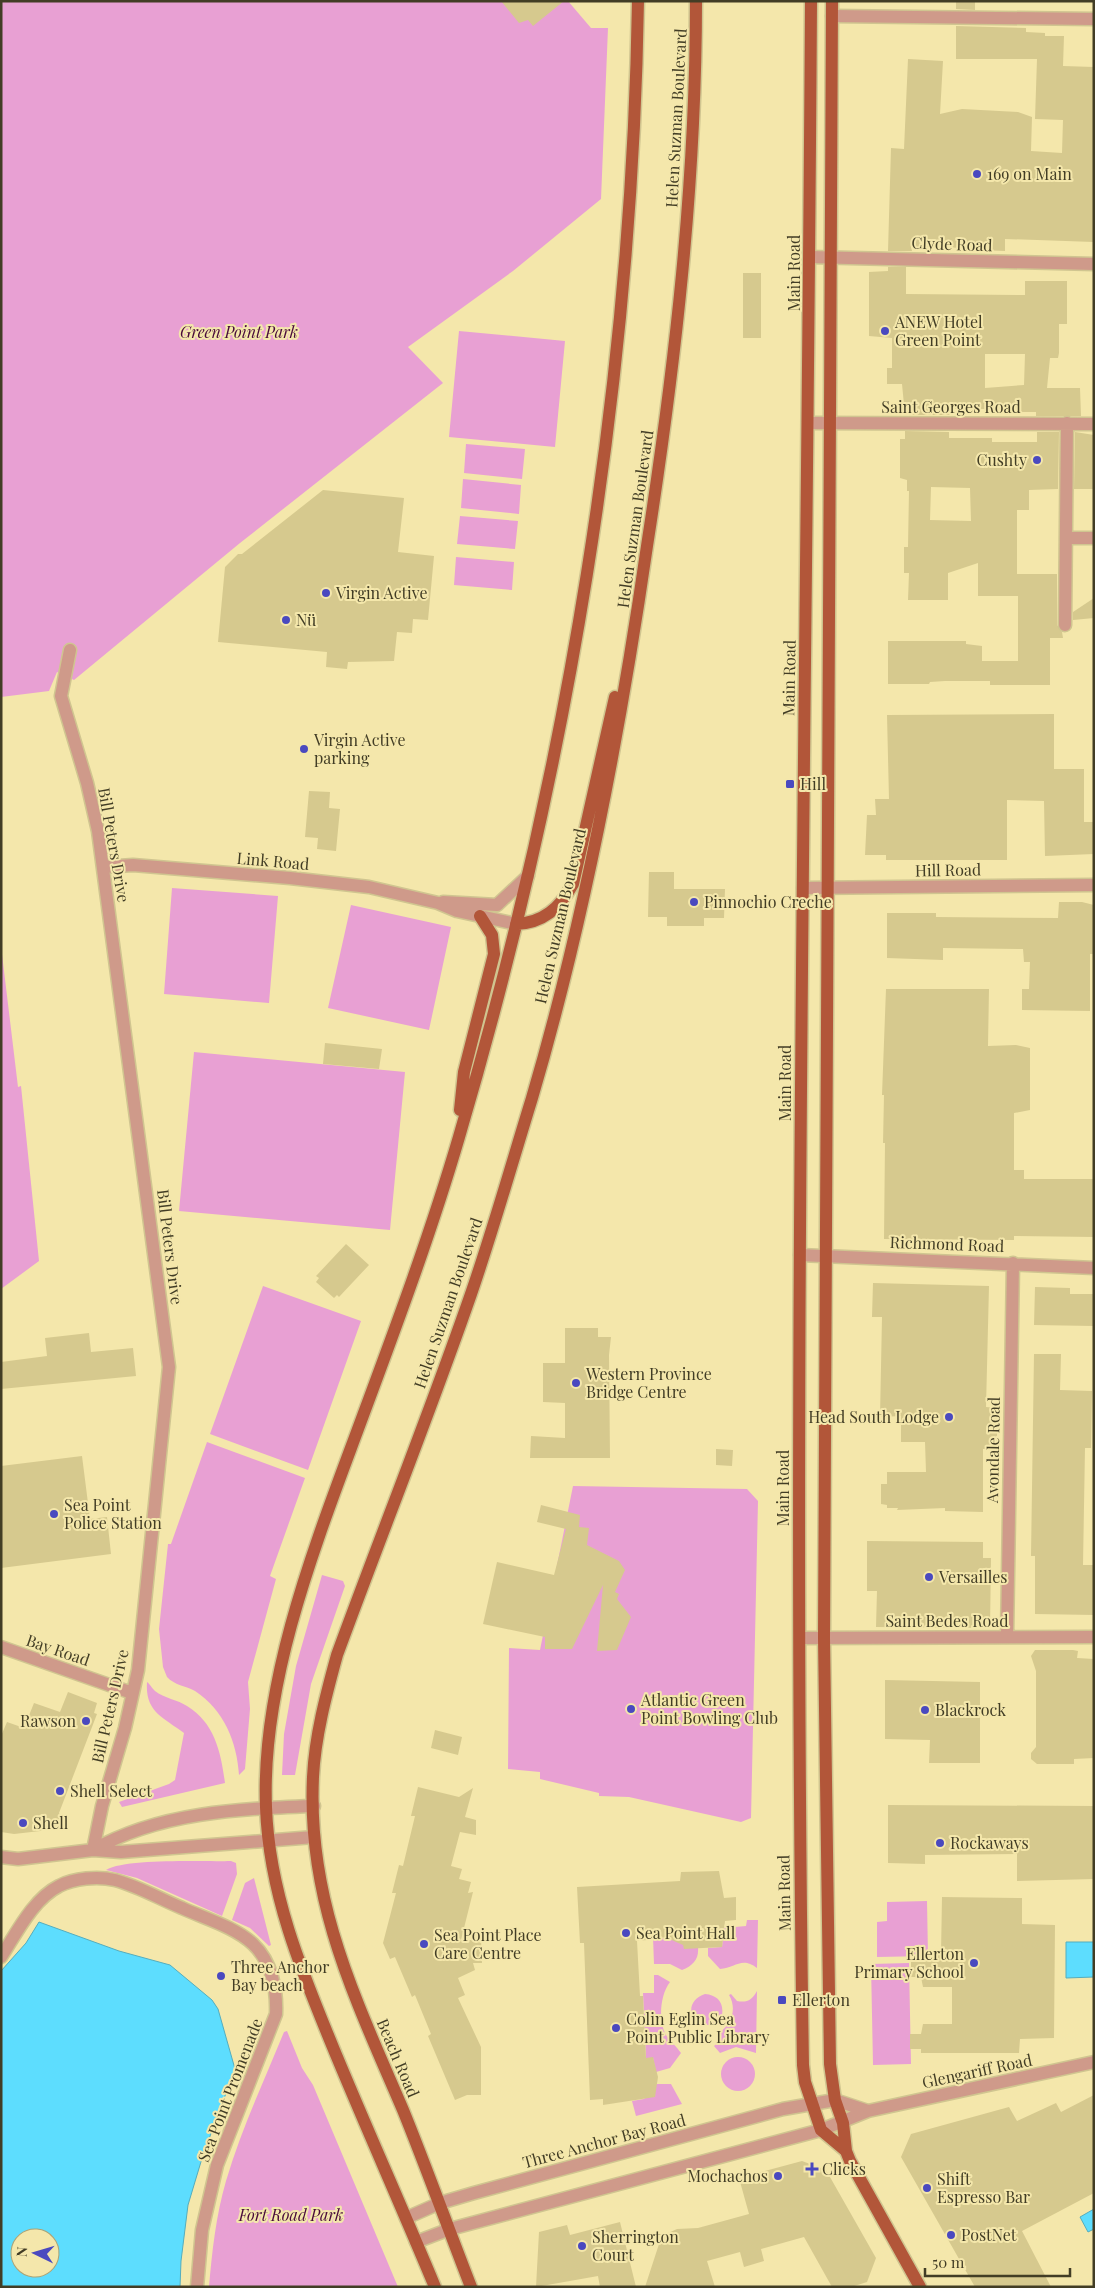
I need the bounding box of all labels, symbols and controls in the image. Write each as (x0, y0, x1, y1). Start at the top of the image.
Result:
street label: Helen Suzman Boulevard (660, 28, 691, 208)
place label: 169 on Main (987, 163, 1072, 184)
marker: 169 on Main (971, 168, 983, 180)
street label: Clyde Road (911, 232, 993, 255)
street label: Main Road (783, 235, 804, 311)
place label: ANEW Hotel Green Point (894, 311, 983, 350)
park label: Green Point Park (180, 321, 298, 342)
marker: ANEW Hotel Green Point (879, 325, 891, 337)
street label: Saint Georges Road (881, 396, 1021, 417)
street label: Helen Suzman Boulevard (612, 429, 657, 609)
place label: Cushty (976, 449, 1027, 470)
marker: Cushty (1031, 454, 1043, 466)
place label: Virgin Active (335, 582, 428, 603)
marker: Virgin Active (320, 587, 332, 599)
place label: Nü (296, 609, 316, 630)
marker: Nü (280, 614, 292, 626)
street label: Main Road (777, 640, 800, 716)
place label: Virgin Active parking (313, 729, 406, 768)
marker: Virgin Active parking (298, 743, 310, 755)
place label: Hill (800, 773, 826, 794)
marker: Hill (784, 778, 796, 790)
street label: Bill Peters Drive (94, 786, 135, 904)
street label: Helen Suzman Boulevard (529, 826, 590, 1006)
street label: Link Road (236, 847, 310, 874)
street label: Hill Road (915, 858, 981, 881)
place label: Pinnochio Creche (704, 891, 832, 912)
marker: Pinnochio Creche (688, 896, 700, 908)
street label: Main Road (774, 1045, 795, 1121)
street label: Bill Peters Drive (153, 1188, 188, 1306)
street label: Helen Suzman Boulevard (408, 1215, 487, 1391)
street label: Richmond Road (889, 1231, 1005, 1256)
place label: Western Province Bridge Centre (585, 1363, 712, 1402)
marker: Western Province Bridge Centre (570, 1377, 582, 1389)
street label: Avondale Road (981, 1397, 1004, 1504)
place label: Head South Lodge (808, 1406, 939, 1427)
marker: Head South Lodge (943, 1411, 955, 1423)
street label: Main Road (772, 1450, 793, 1526)
place label: Sea Point Police Station (64, 1494, 162, 1533)
marker: Sea Point Police Station (48, 1508, 60, 1520)
place label: Versailles (938, 1566, 1007, 1587)
marker: Versailles (923, 1571, 935, 1583)
street label: Saint Bedes Road (885, 1610, 1009, 1631)
street label: Bay Road (24, 1629, 93, 1670)
street label: Bill Peters Drive (86, 1647, 133, 1765)
place label: Atlantic Green Point Bowling Club (640, 1689, 778, 1728)
place label: Blackrock (935, 1699, 1006, 1720)
marker: Atlantic Green Point Bowling Club (625, 1703, 637, 1715)
marker: Blackrock (919, 1704, 931, 1716)
place label: Rawson (20, 1710, 76, 1731)
marker: Rawson (80, 1715, 92, 1727)
place label: Shell Select (70, 1780, 152, 1801)
marker: Shell Select (54, 1785, 66, 1797)
place label: Shell (33, 1812, 69, 1833)
marker: Shell (17, 1817, 29, 1829)
place label: Rockaways (950, 1832, 1029, 1853)
marker: Rockaways (934, 1837, 946, 1849)
street label: Main Road (772, 1855, 795, 1931)
place label: Sea Point Hall (636, 1922, 736, 1943)
place label: Sea Point Place Care Centre (434, 1924, 542, 1963)
marker: Sea Point Hall (620, 1927, 632, 1939)
marker: Sea Point Place Care Centre (418, 1938, 430, 1950)
place label: Ellerton Primary School (854, 1943, 964, 1982)
place label: Three Anchor Bay beach (231, 1956, 329, 1995)
marker: Ellerton Primary School (968, 1957, 980, 1969)
marker: Three Anchor Bay beach (215, 1970, 227, 1982)
place label: Ellerton (792, 1989, 850, 2010)
marker: Ellerton (776, 1994, 788, 2006)
place label: Colin Eglin Sea Point Public Library (626, 2008, 769, 2047)
street label: Sea Point Promenade (192, 2015, 267, 2165)
street label: Beach Road (372, 2015, 424, 2100)
marker: Colin Eglin Sea Point Public Library (610, 2022, 622, 2034)
street label: Glengariff Road (920, 2049, 1034, 2092)
street label: Three Anchor Bay Road (520, 2109, 688, 2172)
place label: Clicks (822, 2158, 866, 2179)
marker: Clicks (806, 2163, 818, 2175)
place label: Mochachos (687, 2165, 768, 2186)
place label: Shift Espresso Bar (937, 2168, 1030, 2207)
marker: Mochachos (772, 2170, 784, 2182)
marker: Shift Espresso Bar (921, 2182, 933, 2194)
park label: Fort Road Park (238, 2204, 343, 2225)
place label: PostNet (961, 2224, 1017, 2245)
place label: Sherrington Court (592, 2226, 679, 2265)
north arrow (10, 2228, 60, 2278)
marker: PostNet (945, 2229, 957, 2241)
marker: Sherrington Court (576, 2240, 588, 2252)
text: N (12, 2246, 31, 2258)
scale bar (925, 2246, 1070, 2278)
text: 50 m (932, 2252, 965, 2272)

